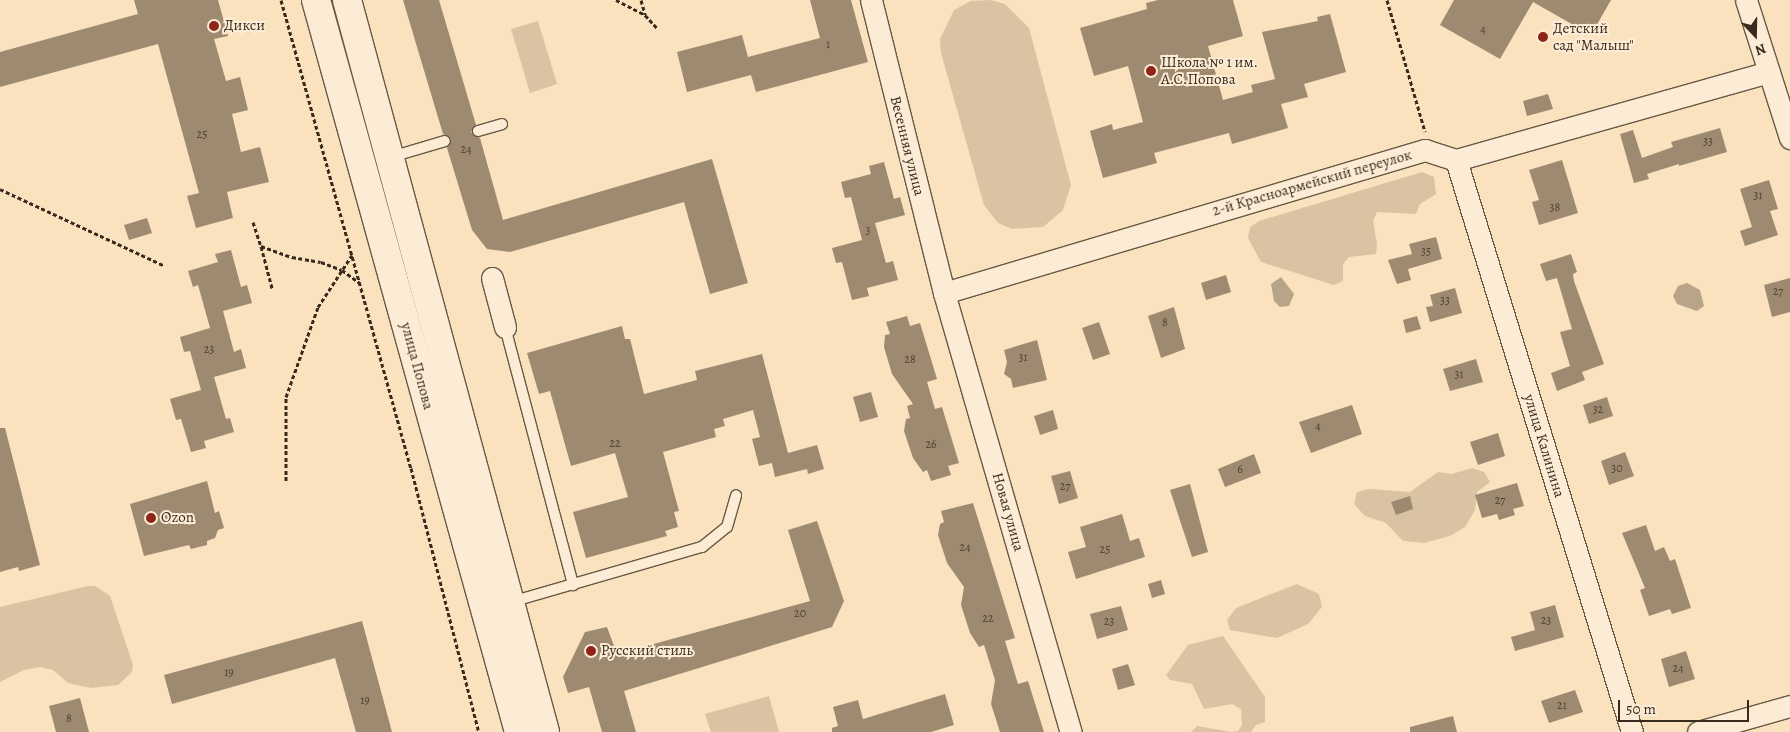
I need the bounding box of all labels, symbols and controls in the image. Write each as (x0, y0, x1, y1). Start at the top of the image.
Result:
north arrow (1730, 10, 1780, 60)
place label: Дикси (224, 17, 265, 35)
place label: Детский сад "Малыш" (1553, 19, 1634, 54)
marker: Дикси (208, 20, 220, 32)
house number: 4 (1480, 23, 1486, 37)
marker: Детский сад "Малыш" (1537, 31, 1549, 43)
house number: 1 (826, 38, 830, 52)
text: N (1752, 39, 1769, 60)
place label: Школа № 1 им. А.С.Попова (1161, 53, 1258, 88)
marker: Школа № 1 им. А.С.Попова (1145, 65, 1157, 77)
street label: Весенняя улица (886, 94, 928, 198)
house number: 25 (197, 128, 207, 142)
house number: 33 (1703, 135, 1713, 149)
house number: 24 (460, 143, 472, 157)
street label: 2-й Красноармейский переулок (1210, 146, 1414, 220)
house number: 31 (1753, 189, 1763, 203)
house number: 38 (1550, 201, 1560, 215)
house number: 3 (866, 224, 870, 238)
house number: 35 (1421, 245, 1431, 259)
house number: 27 (1773, 285, 1783, 299)
house number: 33 (1440, 294, 1450, 308)
house number: 8 (1162, 316, 1168, 330)
street label: улица Попова (397, 321, 437, 411)
house number: 23 (204, 343, 214, 357)
house number: 31 (1018, 351, 1028, 365)
house number: 28 (904, 353, 916, 367)
house number: 31 (1454, 368, 1464, 382)
street label: улица Калинина (1520, 392, 1568, 500)
house number: 32 (1593, 403, 1603, 417)
house number: 4 (1315, 420, 1321, 434)
house number: 22 (609, 437, 621, 451)
house number: 26 (925, 438, 937, 452)
house number: 30 (1611, 462, 1623, 476)
house number: 6 (1237, 463, 1243, 477)
street label: Новая улица (988, 471, 1028, 553)
house number: 27 (1060, 480, 1070, 494)
house number: 27 (1495, 494, 1505, 508)
place label: Ozon (161, 509, 194, 527)
marker: Ozon (145, 512, 157, 524)
house number: 24 (959, 541, 971, 555)
house number: 25 (1100, 543, 1110, 557)
house number: 20 (794, 607, 806, 621)
house number: 22 (982, 612, 994, 626)
house number: 23 (1541, 614, 1551, 628)
house number: 23 (1104, 615, 1114, 629)
place label: Русский стиль (601, 642, 693, 660)
marker: Русский стиль (585, 645, 597, 657)
house number: 24 (1672, 662, 1684, 676)
house number: 19 (224, 666, 234, 680)
scale bar (1620, 690, 1751, 722)
house number: 19 (360, 694, 370, 708)
house number: 21 (1557, 699, 1567, 713)
text: 50 m (1626, 699, 1656, 719)
house number: 8 (66, 712, 72, 726)

